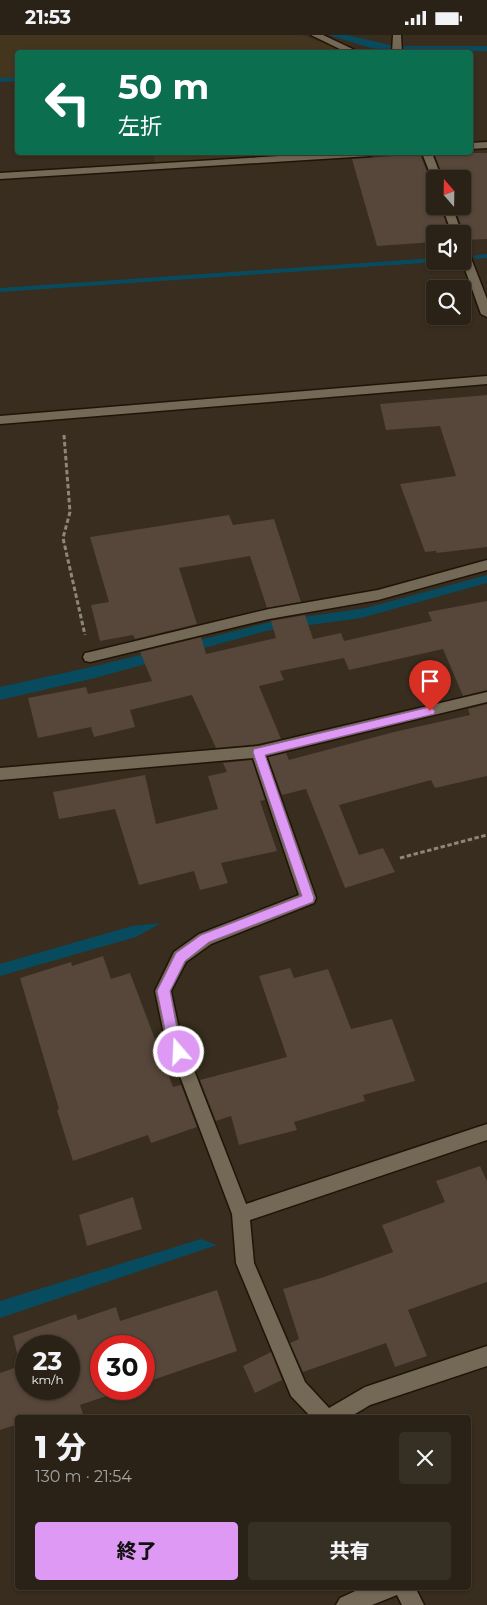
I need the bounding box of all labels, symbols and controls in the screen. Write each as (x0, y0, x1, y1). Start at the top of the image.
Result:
text: 21:53 (25, 6, 71, 29)
text: 50 m (118, 65, 209, 108)
icon: left (35, 70, 100, 135)
text: 左折 (118, 113, 162, 140)
north arrow (426, 170, 471, 215)
map controls (426, 170, 471, 325)
button: sound (426, 225, 471, 270)
button: search (426, 280, 471, 325)
pin (409, 660, 451, 711)
icon: arrive (416, 667, 444, 695)
position arrow (152, 1025, 204, 1077)
speed limit sign: 30 (90, 1335, 155, 1400)
text: 23 (33, 1346, 62, 1376)
text: km/h (31, 1372, 64, 1387)
text: 1 分 (35, 1429, 86, 1466)
button: close (399, 1432, 451, 1484)
text: 130 m · 21:54 (35, 1467, 132, 1486)
button: 終了 (35, 1522, 238, 1580)
button: 共有 (248, 1522, 451, 1580)

